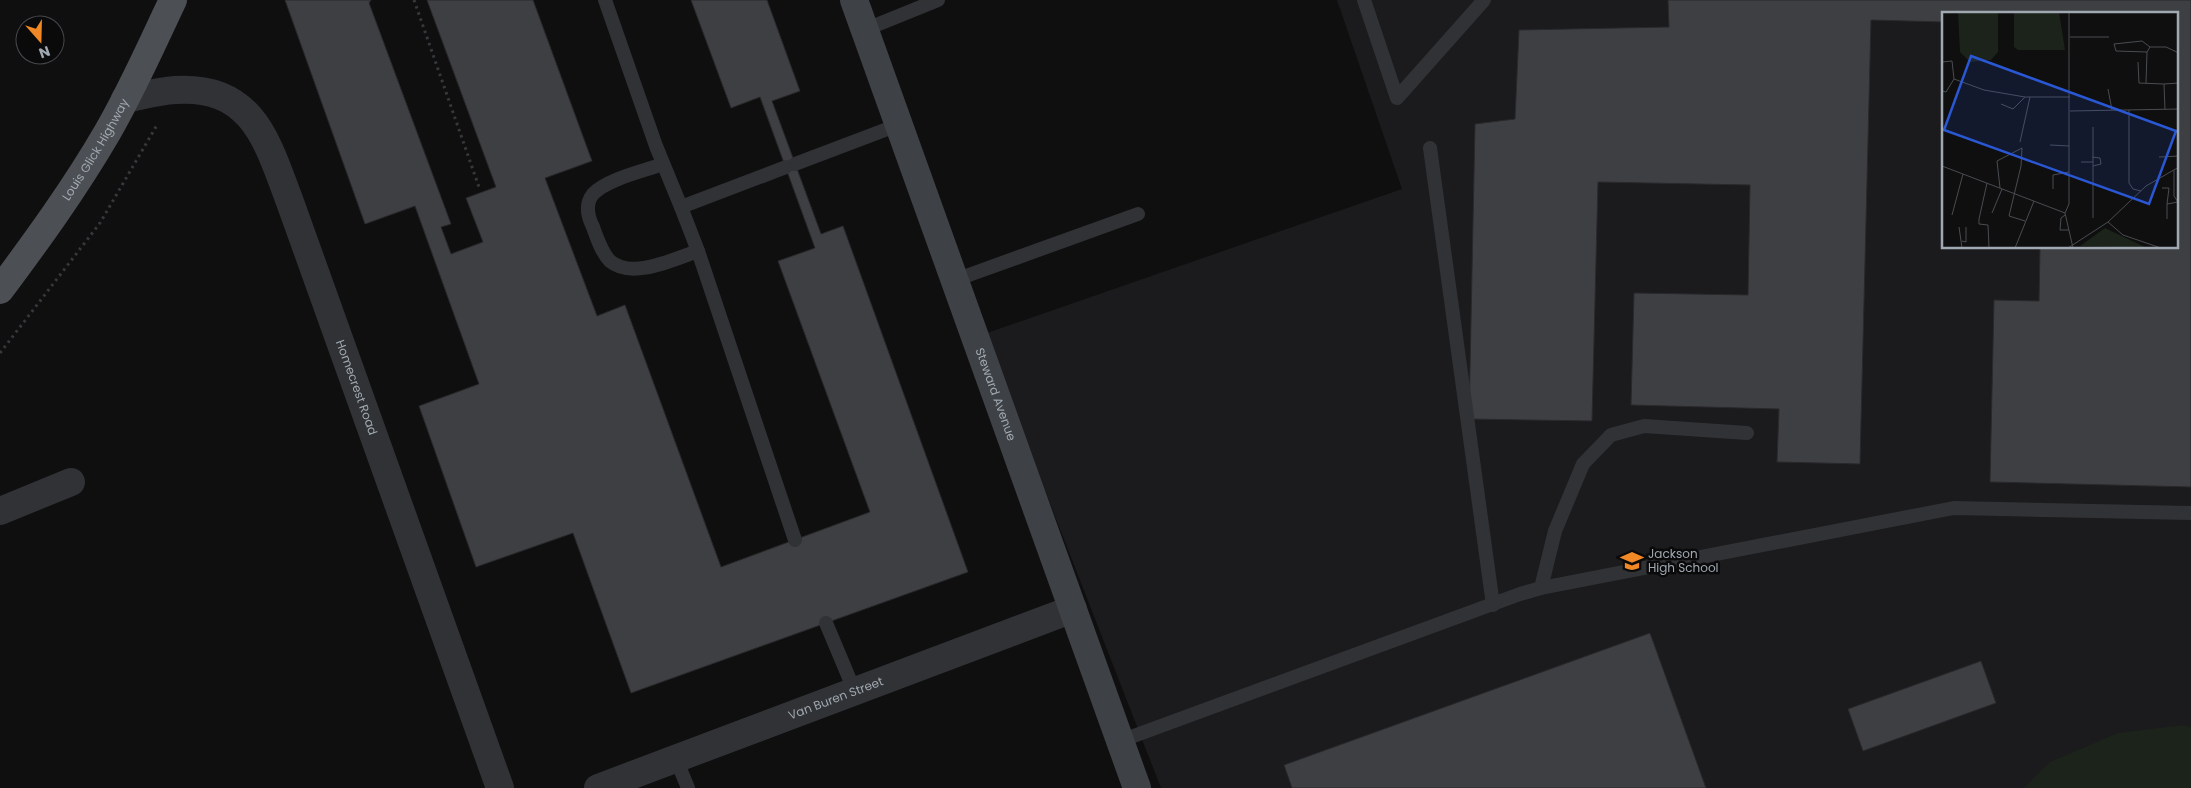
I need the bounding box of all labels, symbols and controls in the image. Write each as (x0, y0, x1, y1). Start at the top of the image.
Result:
inset map (1942, 12, 2178, 249)
north arrow (15, 15, 65, 65)
text: N (36, 41, 53, 63)
street label: Louis Glick Highway (58, 95, 133, 204)
street label: Homecrest Road (332, 337, 382, 437)
street label: Steward Avenue (972, 345, 1021, 443)
place label: Jackson High School (1648, 545, 1719, 576)
school or university icon: Jackson High School (1619, 548, 1645, 574)
street label: Van Buren Street (786, 672, 885, 724)

